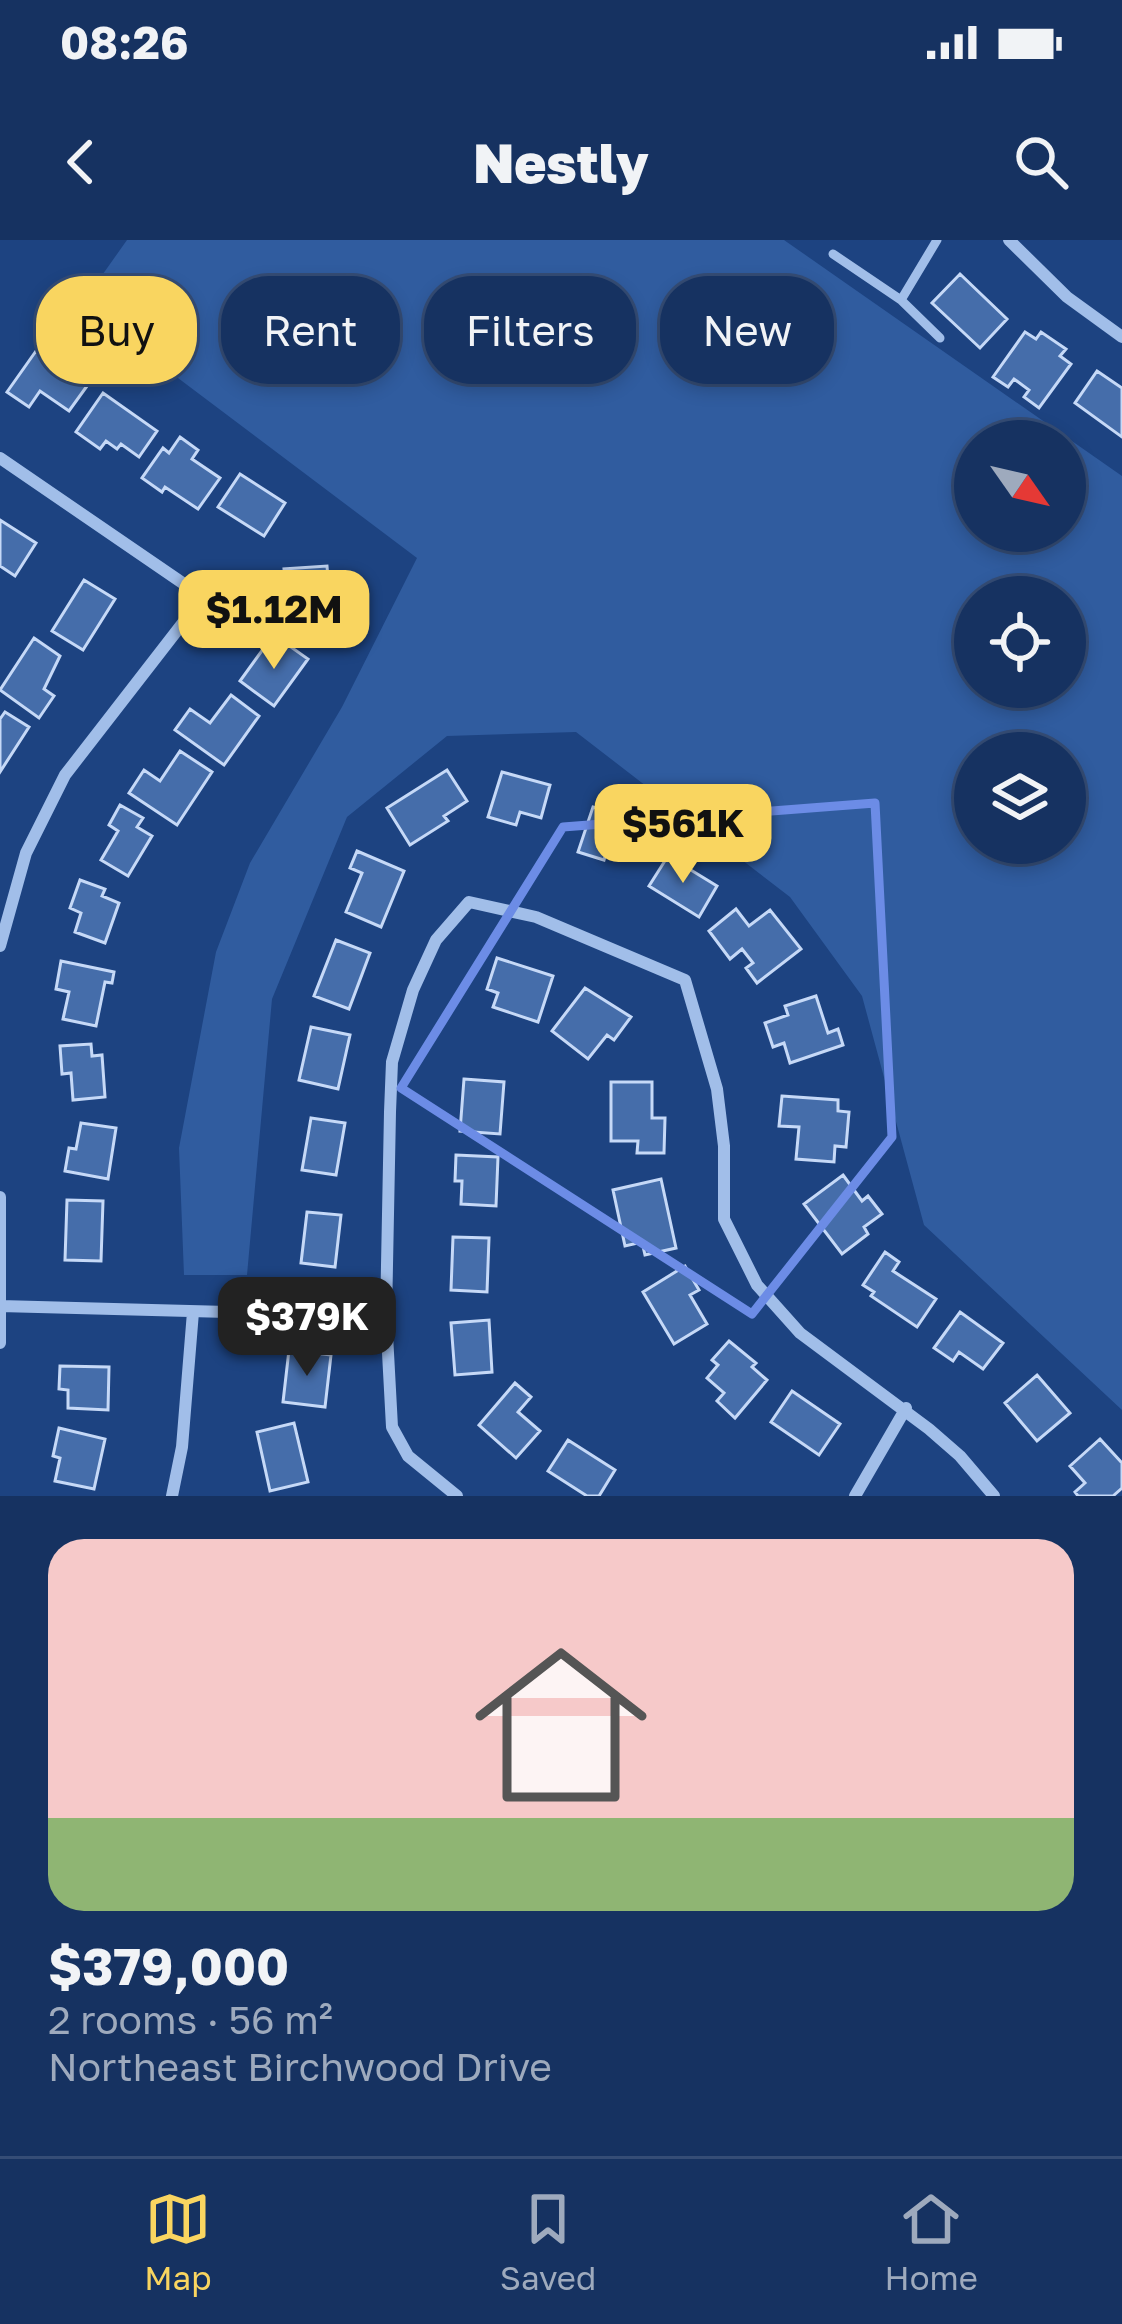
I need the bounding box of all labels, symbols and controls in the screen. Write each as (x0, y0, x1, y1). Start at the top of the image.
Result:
text: 08:26 (60, 15, 188, 69)
icon: back (48, 129, 114, 195)
icon: search (1008, 129, 1074, 195)
text: Nestly (473, 130, 649, 195)
chip: Buy (36, 276, 197, 384)
chip: Rent (221, 276, 400, 384)
chip: Filters (424, 276, 636, 384)
chip: New (660, 276, 834, 384)
north arrow (954, 420, 1086, 552)
map controls (954, 420, 1086, 864)
pin: $1.12M (176, 570, 372, 672)
button: locate (954, 576, 1086, 708)
text: $1.12M (205, 585, 343, 632)
button: layers (954, 732, 1086, 864)
pin: $561K (599, 784, 767, 886)
text: $561K (621, 799, 745, 846)
pin: $379K (223, 1277, 391, 1379)
text: $379K (245, 1292, 369, 1339)
icon: home (453, 1617, 669, 1833)
text: $379,000 (48, 1935, 289, 1996)
text: 2 rooms · 56 m² (48, 1996, 333, 2043)
text: Northeast Birchwood Drive (48, 2043, 552, 2090)
tab: Map (144, 2186, 212, 2297)
tab: Saved (500, 2186, 596, 2297)
tab: Home (885, 2186, 978, 2297)

